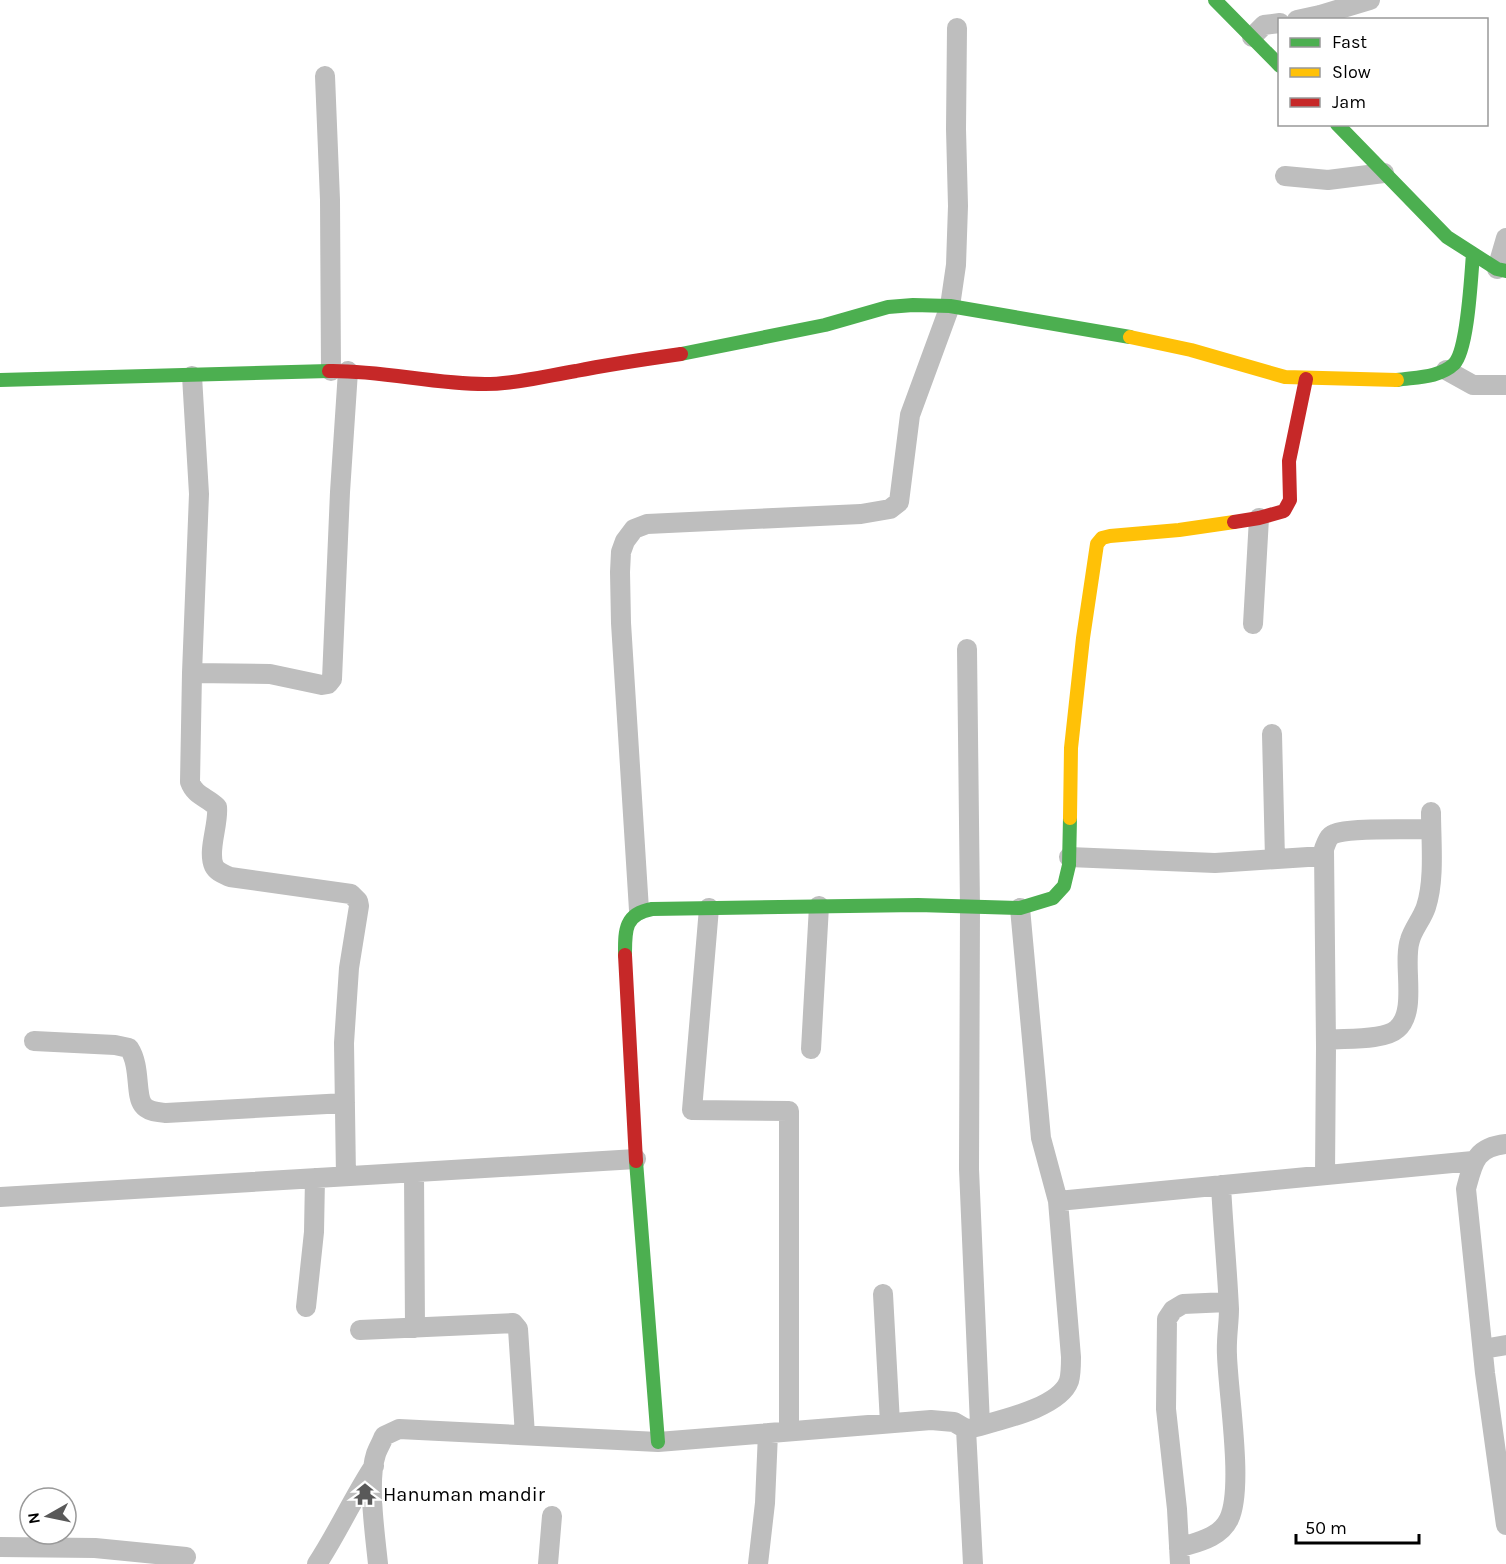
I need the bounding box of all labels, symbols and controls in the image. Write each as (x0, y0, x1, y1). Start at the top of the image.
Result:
legend (1278, 18, 1488, 126)
text: Fast (1332, 31, 1367, 53)
text: Slow (1332, 61, 1371, 83)
text: Jam (1332, 91, 1366, 113)
temple icon: Hanuman mandir (352, 1481, 378, 1507)
place label: Hanuman mandir (383, 1483, 546, 1506)
north arrow (18, 1486, 78, 1546)
scale bar (1296, 1507, 1419, 1545)
text: N (23, 1511, 44, 1525)
text: 50 m (1305, 1517, 1347, 1539)

